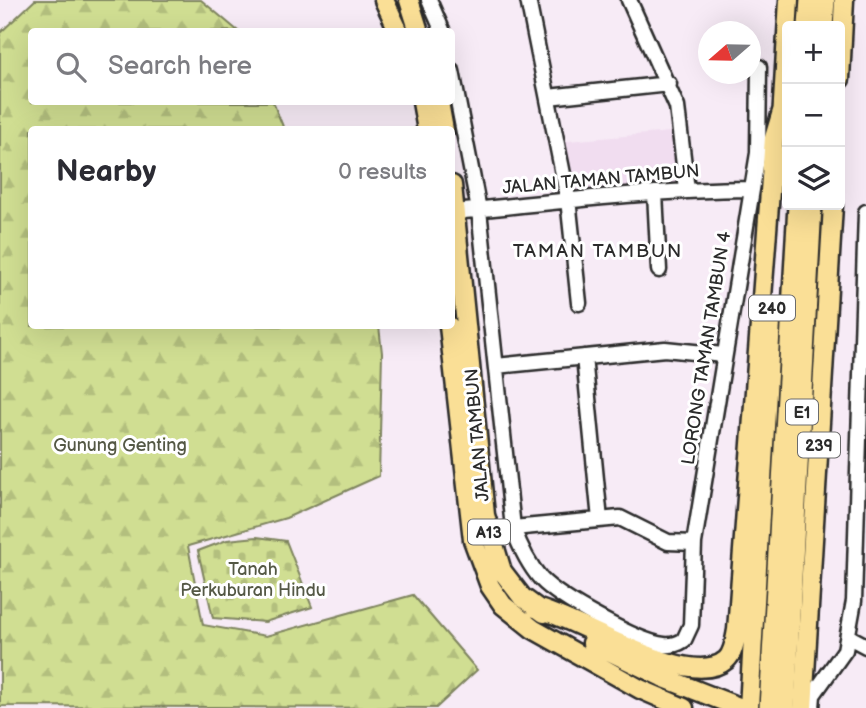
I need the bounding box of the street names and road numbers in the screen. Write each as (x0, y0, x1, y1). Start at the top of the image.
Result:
street label: JALAN TAMAN TAMBUN (502, 160, 700, 199)
street label: LORONG TAMAN TAMBUN 4 (678, 230, 735, 466)
road number: 240 (749, 296, 795, 320)
street label: JALAN TAMBUN (461, 368, 494, 502)
road number: E1 (786, 400, 818, 424)
road number: 239 (798, 432, 840, 458)
road number: A13 (468, 520, 510, 544)

